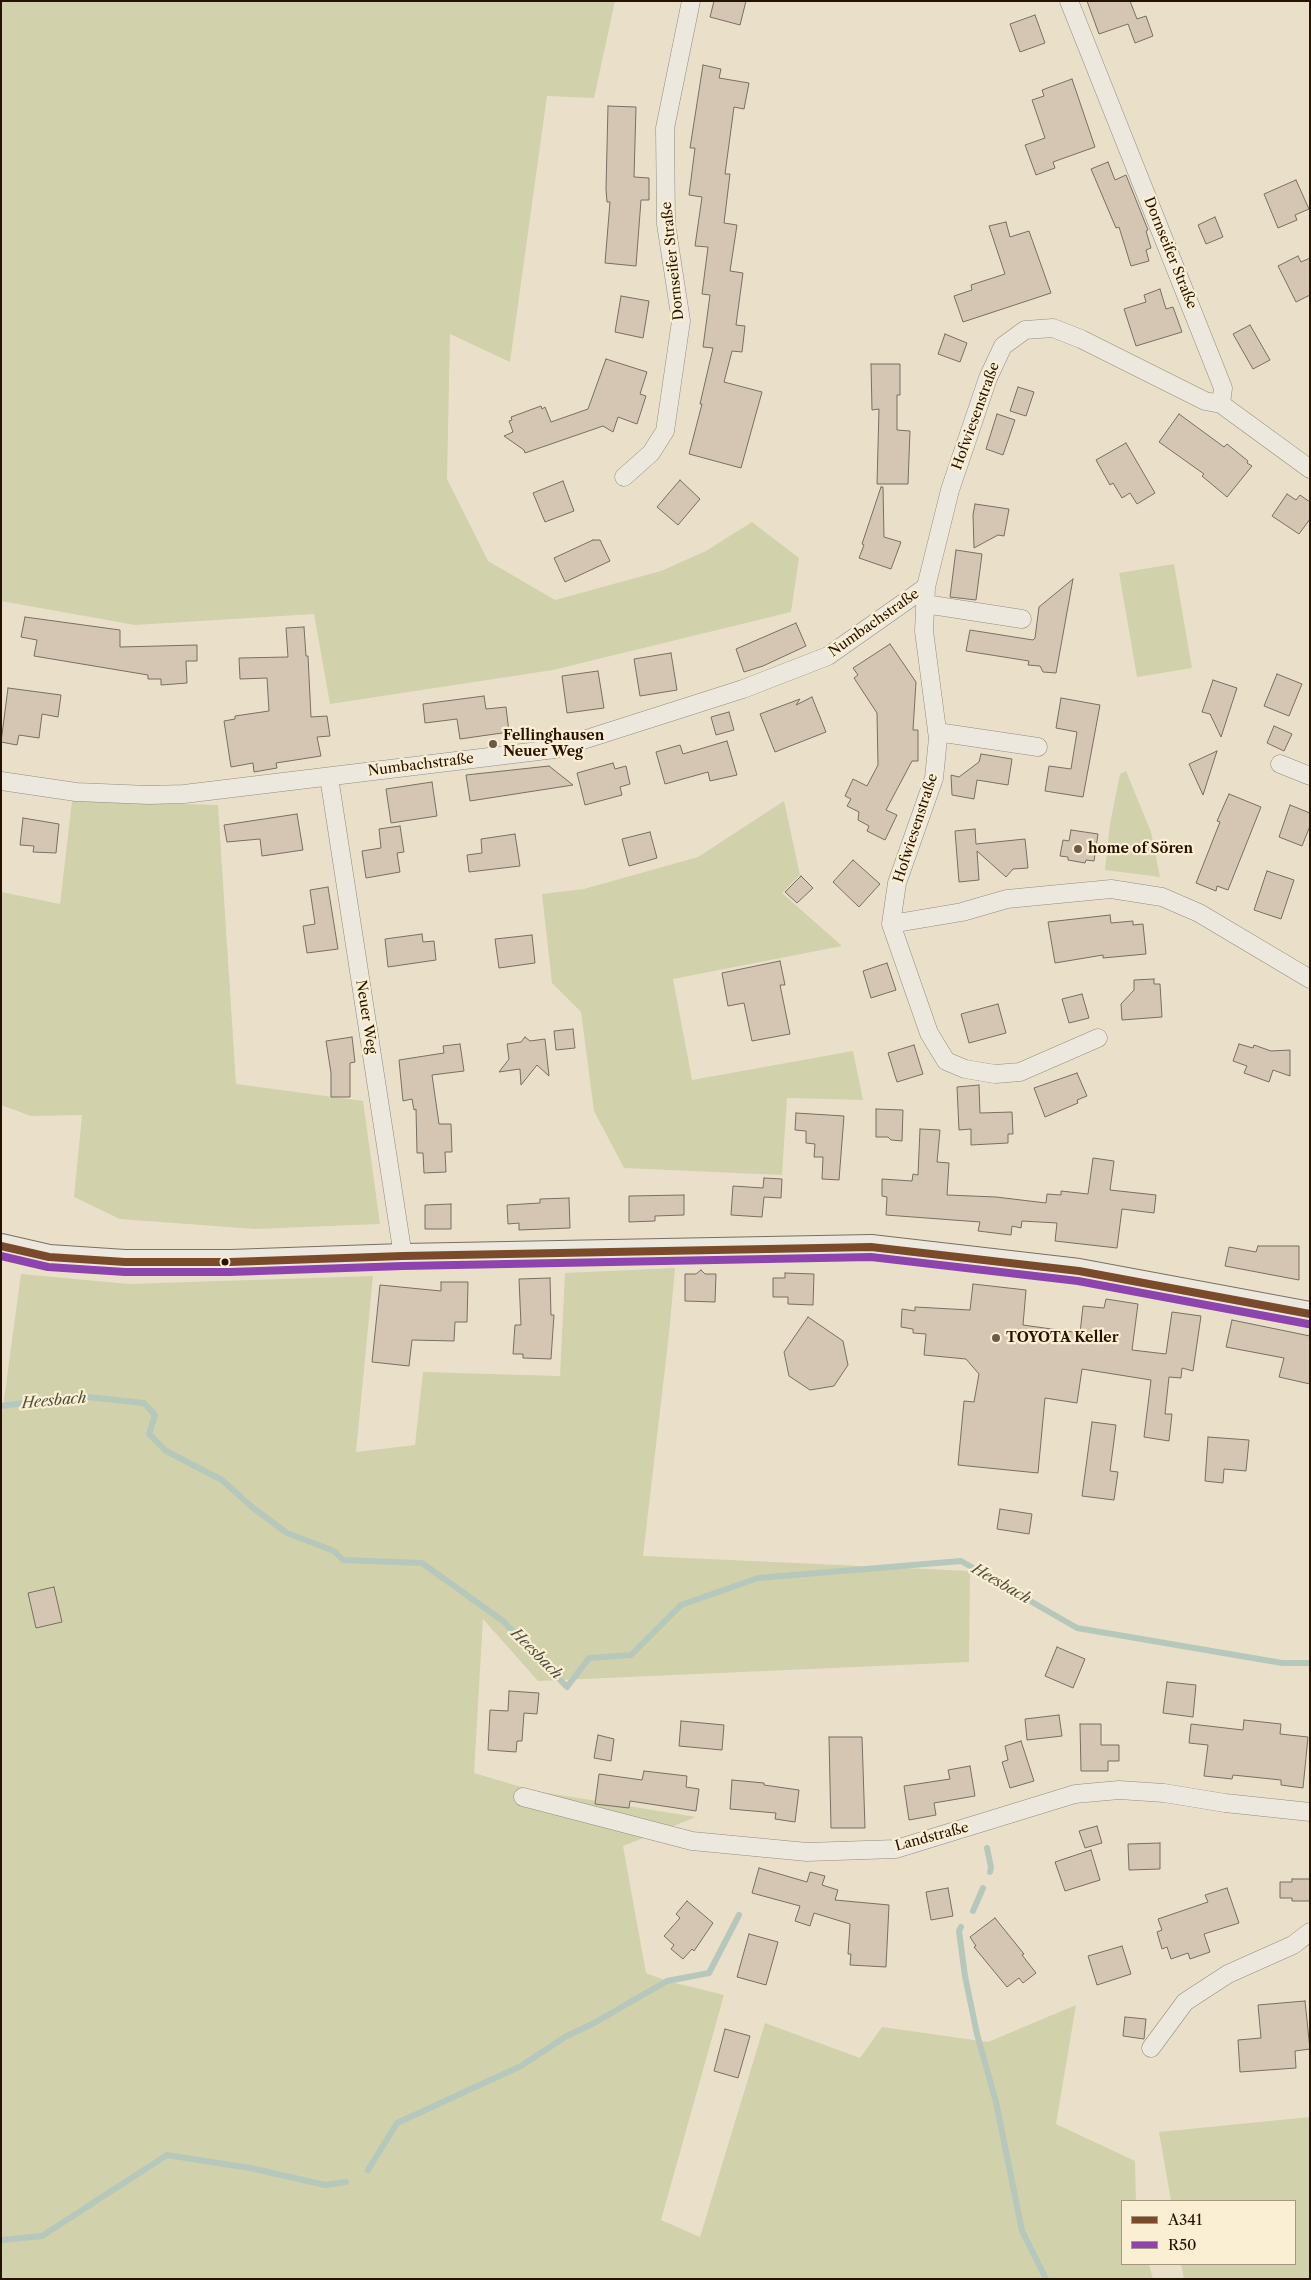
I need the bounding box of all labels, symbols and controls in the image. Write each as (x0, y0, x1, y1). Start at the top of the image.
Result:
street label: Dornseifer Straße (1140, 195, 1200, 311)
street label: Dornseifer Straße (658, 201, 688, 321)
street label: Hofwiesenstraße (949, 360, 1003, 472)
street label: Numbachstraße (826, 586, 922, 660)
place label: Fellinghausen Neuer Weg (503, 728, 604, 760)
marker: Fellinghausen Neuer Weg (487, 738, 499, 750)
street label: Numbachstraße (367, 750, 475, 780)
street label: Hofwiesenstraße (890, 772, 942, 884)
place label: home of Sören (1088, 841, 1193, 857)
marker: home of Sören (1072, 843, 1084, 855)
street label: Neuer Weg (352, 979, 380, 1055)
unlabelled marker (220, 1257, 230, 1267)
place label: TOYOTA Keller (1006, 1330, 1119, 1346)
marker: TOYOTA Keller (990, 1332, 1002, 1344)
water label: Heesbach (21, 1389, 87, 1413)
water label: Heesbach (968, 1560, 1034, 1608)
water label: Heesbach (507, 1625, 565, 1683)
street label: Landstraße (893, 1819, 971, 1855)
legend (1121, 2200, 1296, 2265)
text: A341 (1168, 2210, 1202, 2229)
text: R50 (1168, 2235, 1197, 2254)

